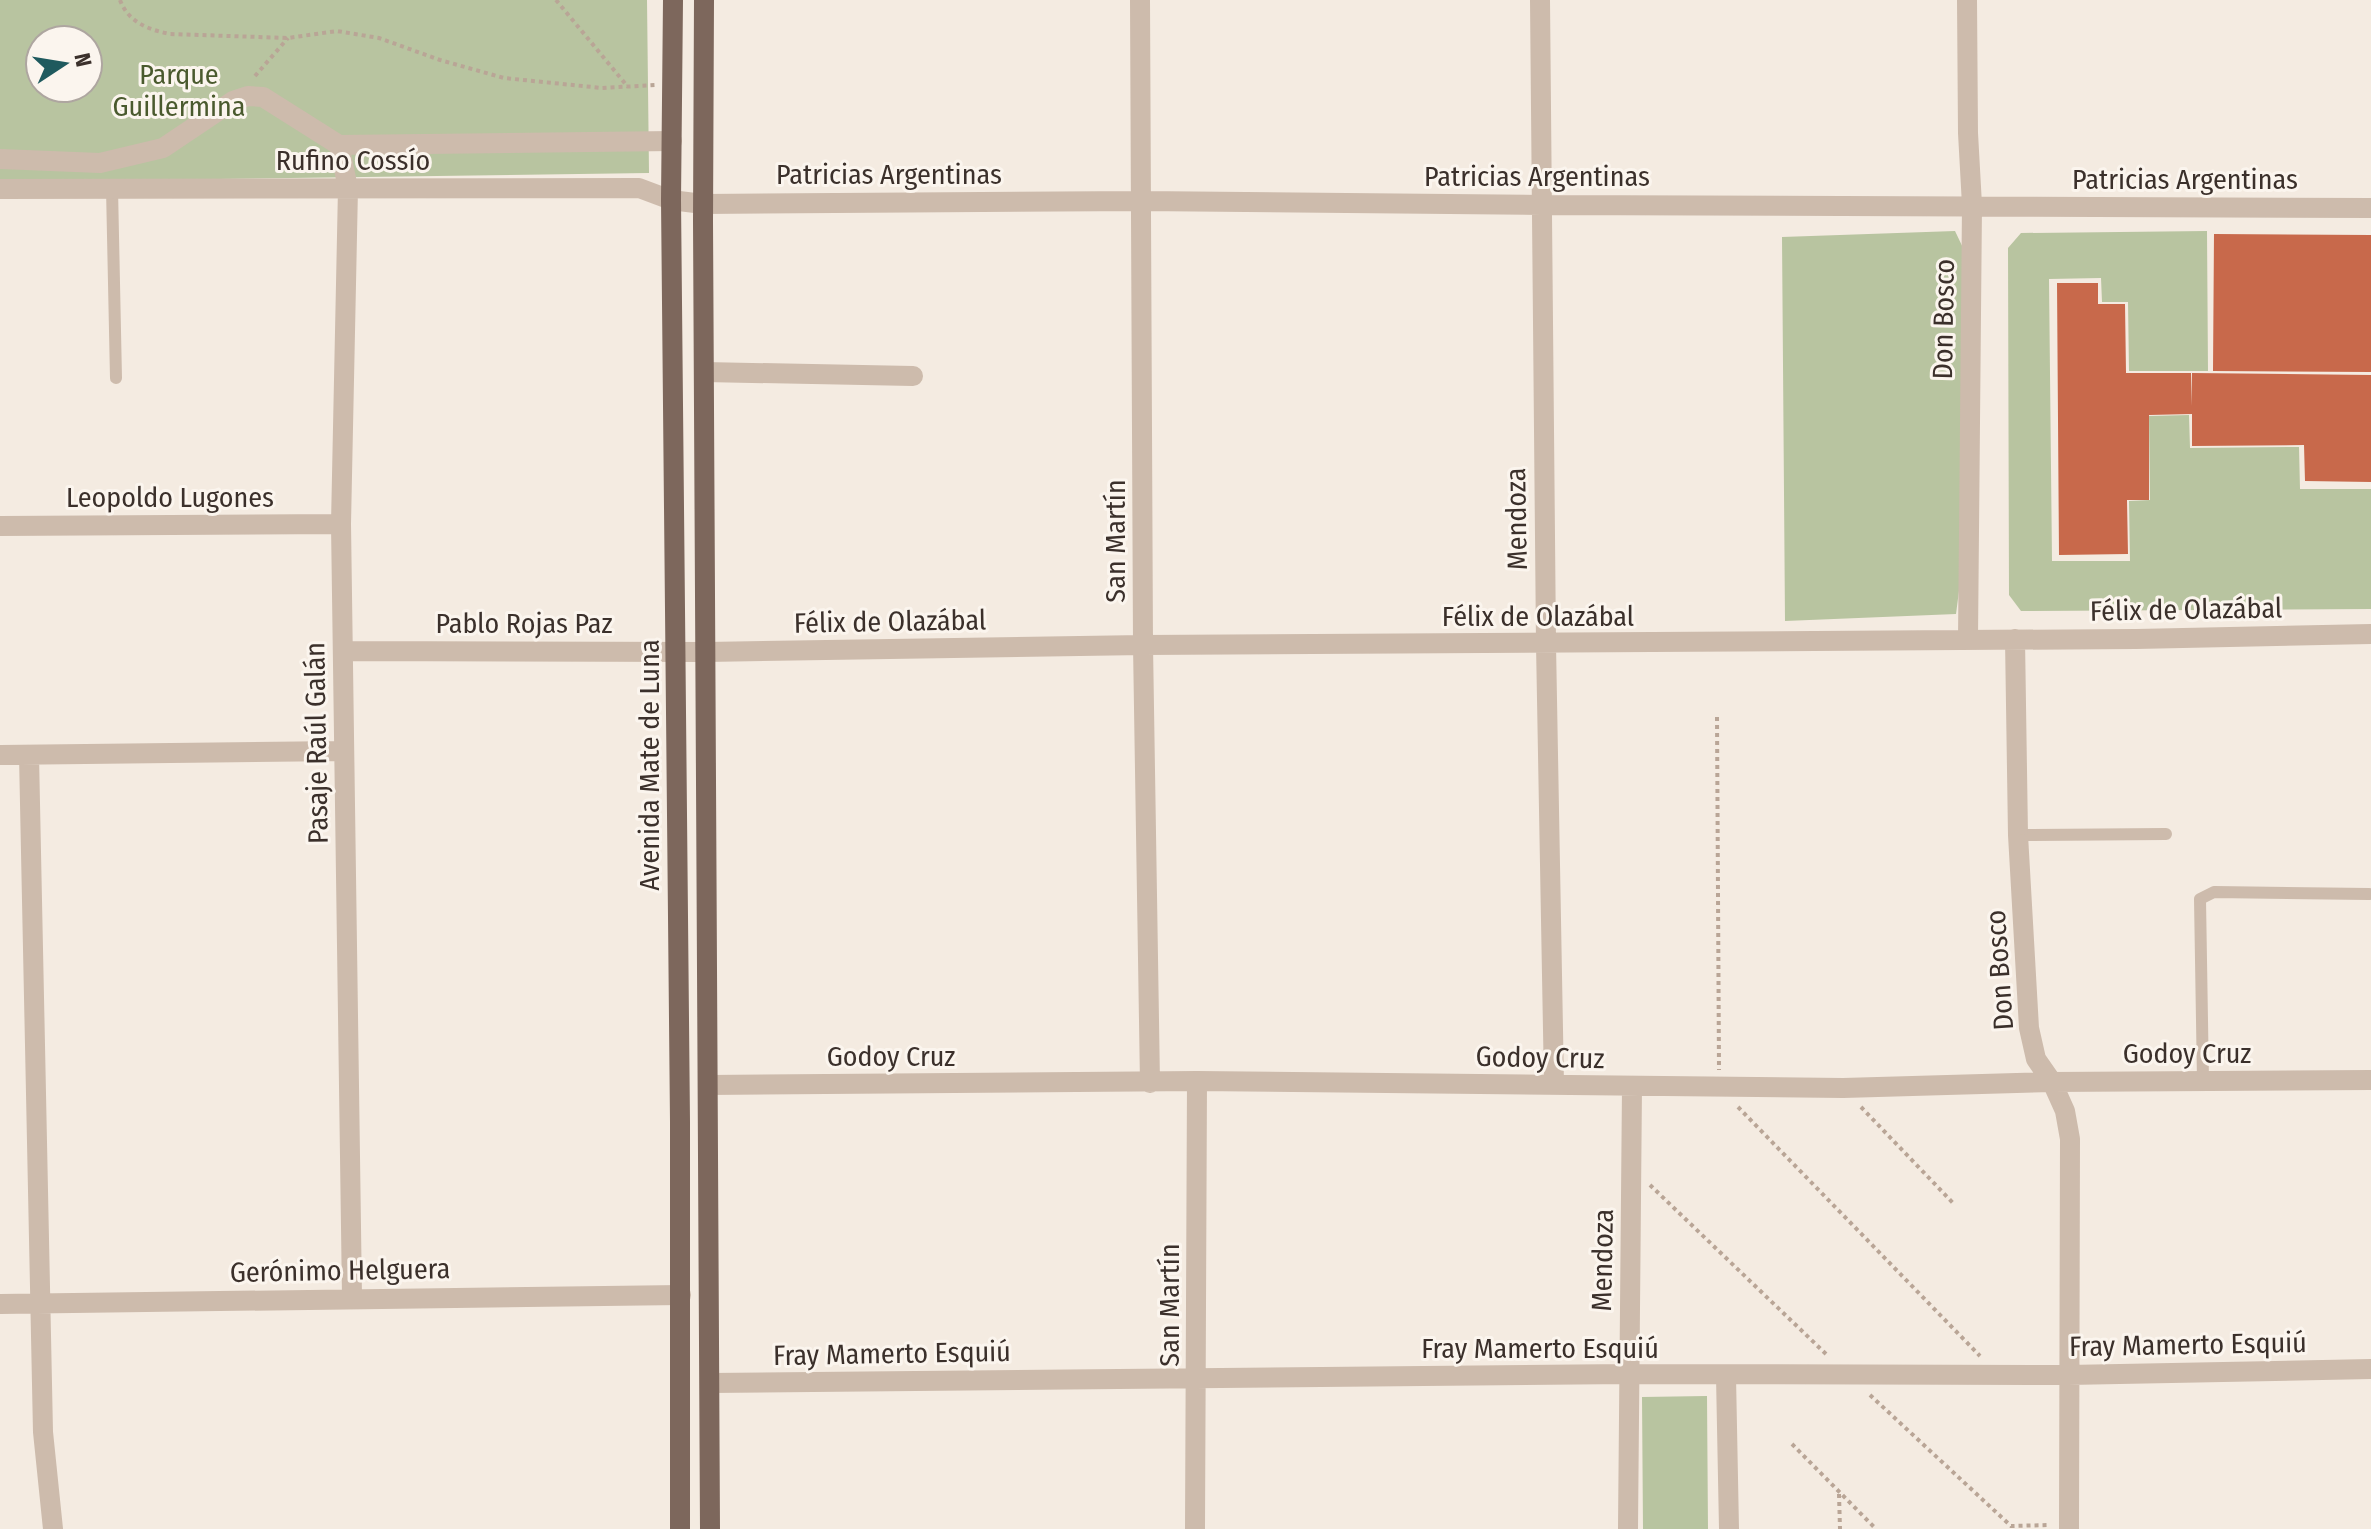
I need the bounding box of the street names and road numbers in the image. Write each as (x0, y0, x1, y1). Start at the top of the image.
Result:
street label: Rufino Cossío (276, 144, 430, 177)
street label: Patricias Argentinas (776, 158, 1002, 191)
street label: Patricias Argentinas (1424, 160, 1650, 193)
street label: Patricias Argentinas (2072, 163, 2298, 196)
street label: Don Bosco (1926, 258, 1961, 380)
street label: Mendoza (1499, 467, 1534, 571)
street label: San Martín (1099, 479, 1132, 603)
street label: Leopoldo Lugones (66, 481, 274, 514)
street label: Félix de Olazábal (2090, 591, 2282, 628)
street label: Félix de Olazábal (1442, 600, 1634, 633)
street label: Félix de Olazábal (794, 603, 986, 640)
street label: Pablo Rojas Paz (435, 607, 613, 640)
street label: Avenida Mate de Luna (633, 639, 666, 891)
street label: Pasaje Raúl Galán (298, 642, 335, 844)
street label: Don Bosco (1979, 909, 2020, 1031)
street label: Godoy Cruz (2123, 1037, 2251, 1070)
street label: Godoy Cruz (827, 1040, 955, 1073)
street label: Godoy Cruz (1475, 1040, 1605, 1075)
street label: Mendoza (1585, 1208, 1620, 1312)
street label: San Martín (1153, 1243, 1186, 1367)
street label: Gerónimo Helguera (230, 1252, 450, 1289)
street label: Fray Mamerto Esquiú (2069, 1326, 2307, 1363)
street label: Fray Mamerto Esquiú (1421, 1332, 1659, 1365)
street label: Fray Mamerto Esquiú (773, 1335, 1011, 1372)

